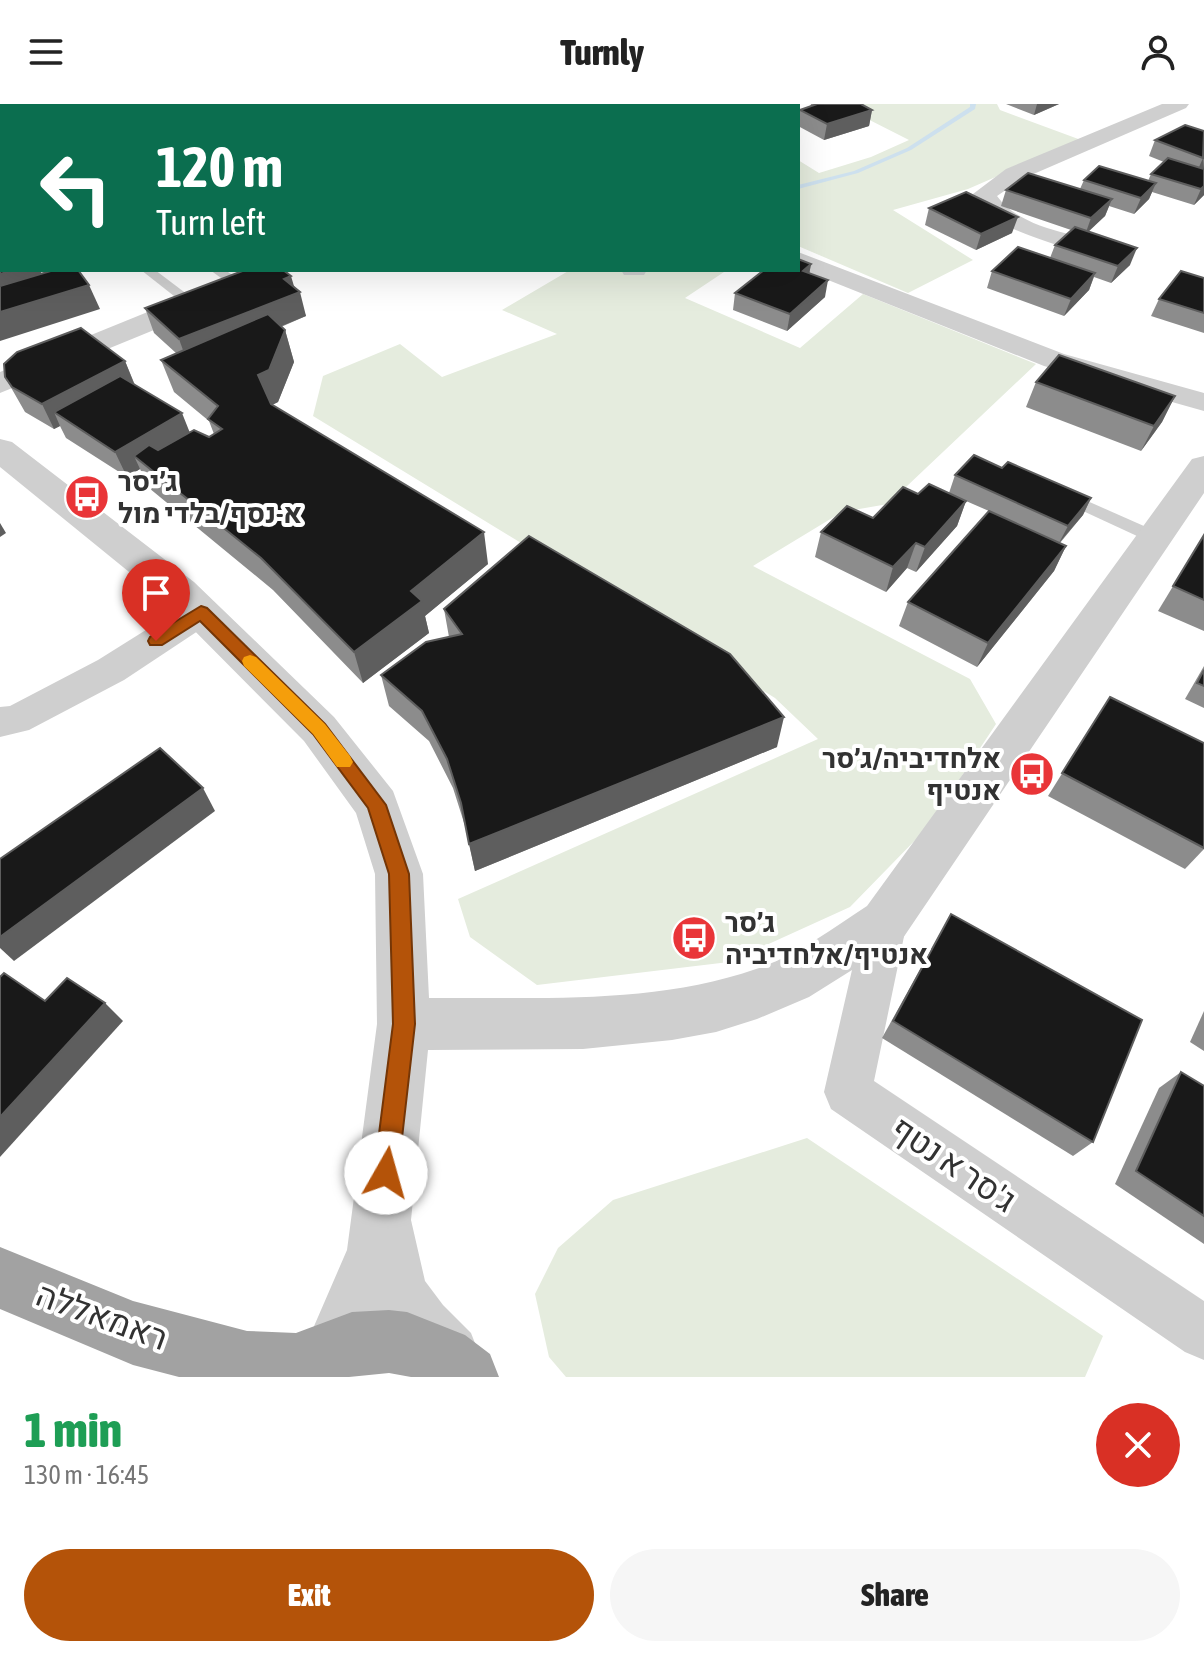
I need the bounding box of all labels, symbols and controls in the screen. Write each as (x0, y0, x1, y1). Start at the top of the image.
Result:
icon: menu (24, 30, 68, 74)
icon: person (1136, 30, 1180, 74)
text: Turnly (560, 31, 644, 73)
text: 120 m (156, 135, 283, 199)
icon: left (24, 136, 128, 240)
text: Turn left (156, 201, 266, 243)
place label: ג׳יסר א-נסף/בלדי מול (118, 465, 302, 529)
bus stop icon: ג׳יסר א-נסף/בלדי מול (63, 473, 111, 521)
pin (122, 559, 190, 641)
icon: arrive (134, 571, 178, 615)
place label: אלחדיביה/ג׳סר אנטיף (822, 742, 1001, 806)
bus stop icon: אלחדיביה/ג׳סר אנטיף (1008, 750, 1056, 798)
place label: ג׳סר אנטיף/אלחדיביה (725, 906, 928, 970)
bus stop icon: ג׳סר אנטיף/אלחדיביה (670, 914, 718, 962)
street label: ג'סר א נטף (885, 1108, 1024, 1219)
position arrow (344, 1131, 428, 1215)
street label: ראמאללה (31, 1274, 173, 1357)
text: 1 min (24, 1402, 122, 1457)
button: close (1096, 1403, 1180, 1487)
text: 130 m · 16:45 (24, 1460, 149, 1490)
button: Exit (24, 1549, 594, 1641)
button: Share (610, 1549, 1180, 1641)

